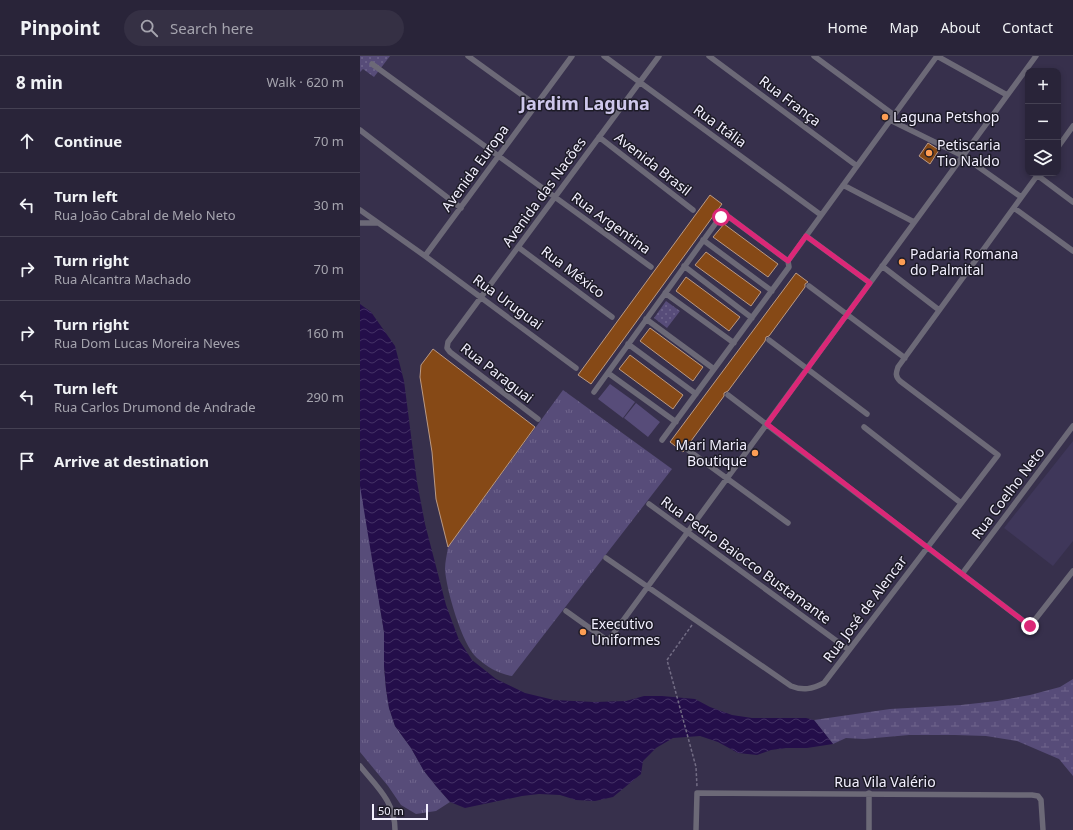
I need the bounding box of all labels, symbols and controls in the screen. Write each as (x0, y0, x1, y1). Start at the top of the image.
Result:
search box (124, 10, 404, 46)
text: Pinpoint (20, 15, 100, 41)
icon: search (138, 17, 160, 39)
text: Search here (170, 18, 253, 38)
text: Home (828, 18, 867, 37)
text: Map (889, 18, 919, 37)
text: About (941, 18, 980, 37)
text: Contact (1002, 18, 1053, 37)
map controls (1025, 68, 1061, 176)
button: + (1025, 68, 1061, 104)
text: 8 min (16, 71, 63, 94)
street label: Rua França (756, 71, 825, 130)
text: Walk · 620 m (266, 73, 344, 91)
district label: Jardim Laguna (518, 91, 650, 115)
street label: Rua Itália (690, 100, 751, 151)
button: − (1025, 104, 1061, 140)
place label: Laguna Petshop (893, 107, 999, 126)
marker: Laguna Petshop (880, 112, 890, 122)
street label: Avenida Europa (437, 120, 513, 215)
street label: Avenida Brasil (611, 128, 696, 200)
icon: ahead (16, 130, 38, 152)
text: Continue (54, 131, 122, 151)
text: 70 m (314, 132, 344, 150)
street label: Avenida das Nacões (497, 133, 590, 250)
place label: Petiscaria Tio Naldo (937, 135, 1001, 170)
button: layers (1025, 140, 1061, 176)
marker: Petiscaria Tio Naldo (924, 148, 934, 158)
text: Turn left (54, 186, 118, 206)
street label: Rua Argentina (568, 187, 655, 258)
icon: left (16, 194, 38, 216)
text: 30 m (314, 196, 344, 214)
text: Rua João Cabral de Melo Neto (54, 206, 236, 224)
route start (712, 208, 730, 226)
street label: Rua México (537, 241, 609, 302)
place label: Padaria Romana do Palmital (910, 244, 1018, 279)
text: Turn right (54, 250, 129, 270)
marker: Padaria Romana do Palmital (897, 257, 907, 267)
icon: right (16, 258, 38, 280)
text: 70 m (314, 260, 344, 278)
text: Rua Alcantra Machado (54, 270, 191, 288)
street label: Rua Uruguai (469, 270, 547, 333)
text: Turn right (54, 314, 129, 334)
icon: right (16, 322, 38, 344)
text: 160 m (306, 324, 344, 342)
text: Rua Dom Lucas Moreira Neves (54, 334, 240, 352)
street label: Rua Paraguai (457, 338, 538, 407)
text: Turn left (54, 378, 118, 398)
icon: left (16, 386, 38, 408)
text: 290 m (306, 388, 344, 406)
text: Rua Carlos Drumond de Andrade (54, 398, 256, 416)
place label: Mari Maria Boutique (676, 435, 747, 470)
street label: Rua Coelho Neto (967, 443, 1048, 543)
marker: Mari Maria Boutique (750, 448, 760, 458)
icon: arrive (16, 450, 38, 472)
text: Arrive at destination (54, 451, 209, 471)
street label: Rua Pedro Baiocco Bustamante (657, 491, 835, 628)
street label: Rua José de Alencar (818, 551, 911, 666)
place label: Executivo Uniformes (591, 614, 661, 649)
route end (1021, 617, 1039, 635)
marker: Executivo Uniformes (578, 627, 588, 637)
street label: Rua Vila Valério (834, 772, 936, 791)
scale bar (372, 802, 428, 821)
text: 50 m (378, 803, 404, 818)

